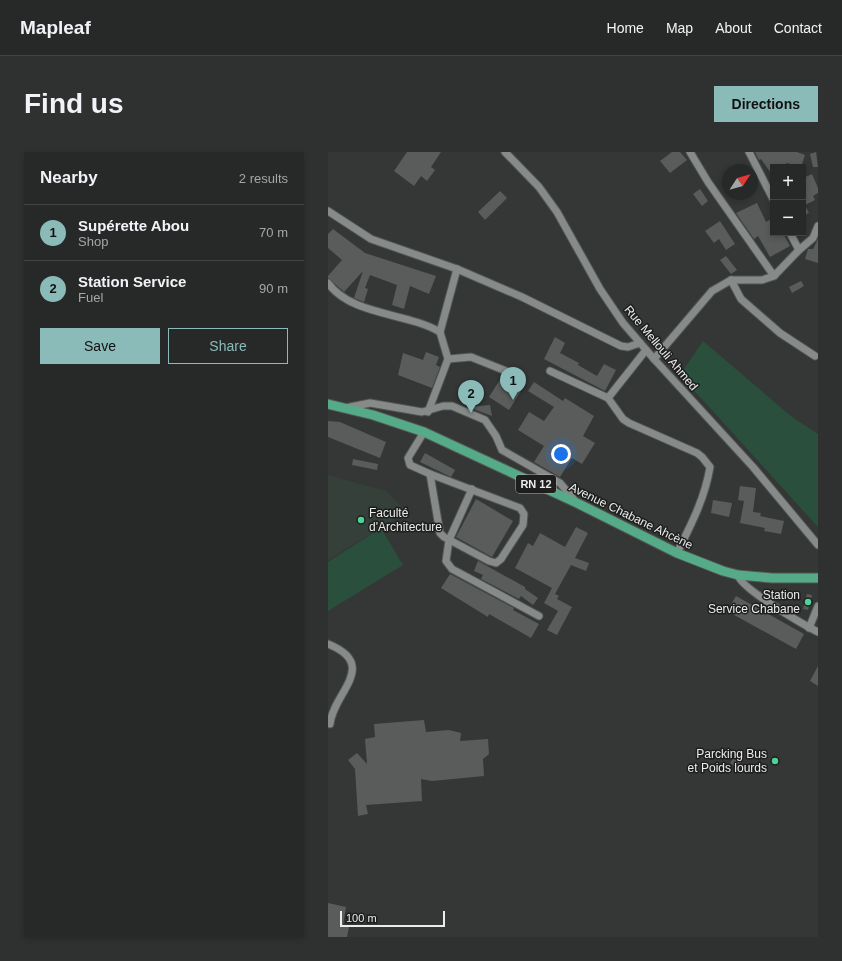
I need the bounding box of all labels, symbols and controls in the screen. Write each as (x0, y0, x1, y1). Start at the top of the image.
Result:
text: Mapleaf (20, 17, 91, 38)
text: Home (607, 20, 644, 36)
text: Map (666, 20, 693, 36)
text: About (715, 20, 752, 36)
text: Contact (774, 20, 822, 36)
button: Directions (714, 86, 818, 122)
text: Find us (24, 88, 124, 119)
north arrow (722, 164, 758, 200)
map controls (770, 164, 806, 236)
button: + (770, 164, 806, 200)
text: Nearby (40, 168, 98, 187)
text: 2 results (239, 171, 288, 186)
button: − (770, 200, 806, 236)
text: Supérette Abou (78, 217, 189, 234)
text: 1 (49, 225, 57, 240)
text: 70 m (259, 225, 288, 240)
text: Shop (78, 234, 108, 249)
text: Station Service (78, 273, 186, 290)
text: 2 (49, 281, 57, 296)
text: 90 m (259, 281, 288, 296)
text: Fuel (78, 290, 103, 305)
street label: Rue Mellouli Ahmed (621, 303, 701, 393)
button: Save (40, 328, 160, 364)
button: Share (168, 328, 288, 364)
pin: 1 (500, 367, 526, 400)
pin: 2 (458, 380, 484, 413)
your location (551, 444, 571, 464)
road number: RN 12 (516, 475, 556, 493)
street label: Avenue Chabane Ahcène (567, 480, 695, 552)
place label: Faculté d'Architecture (369, 506, 442, 534)
marker: Faculté d'Architecture (356, 515, 366, 525)
place label: Station Service Chabane (708, 588, 800, 616)
marker: Station Service Chabane (803, 597, 813, 607)
place label: Parcking Bus et Poids lourds (688, 747, 767, 775)
marker: Parcking Bus et Poids lourds (770, 756, 780, 766)
scale bar (340, 909, 445, 928)
text: 100 m (346, 912, 377, 924)

